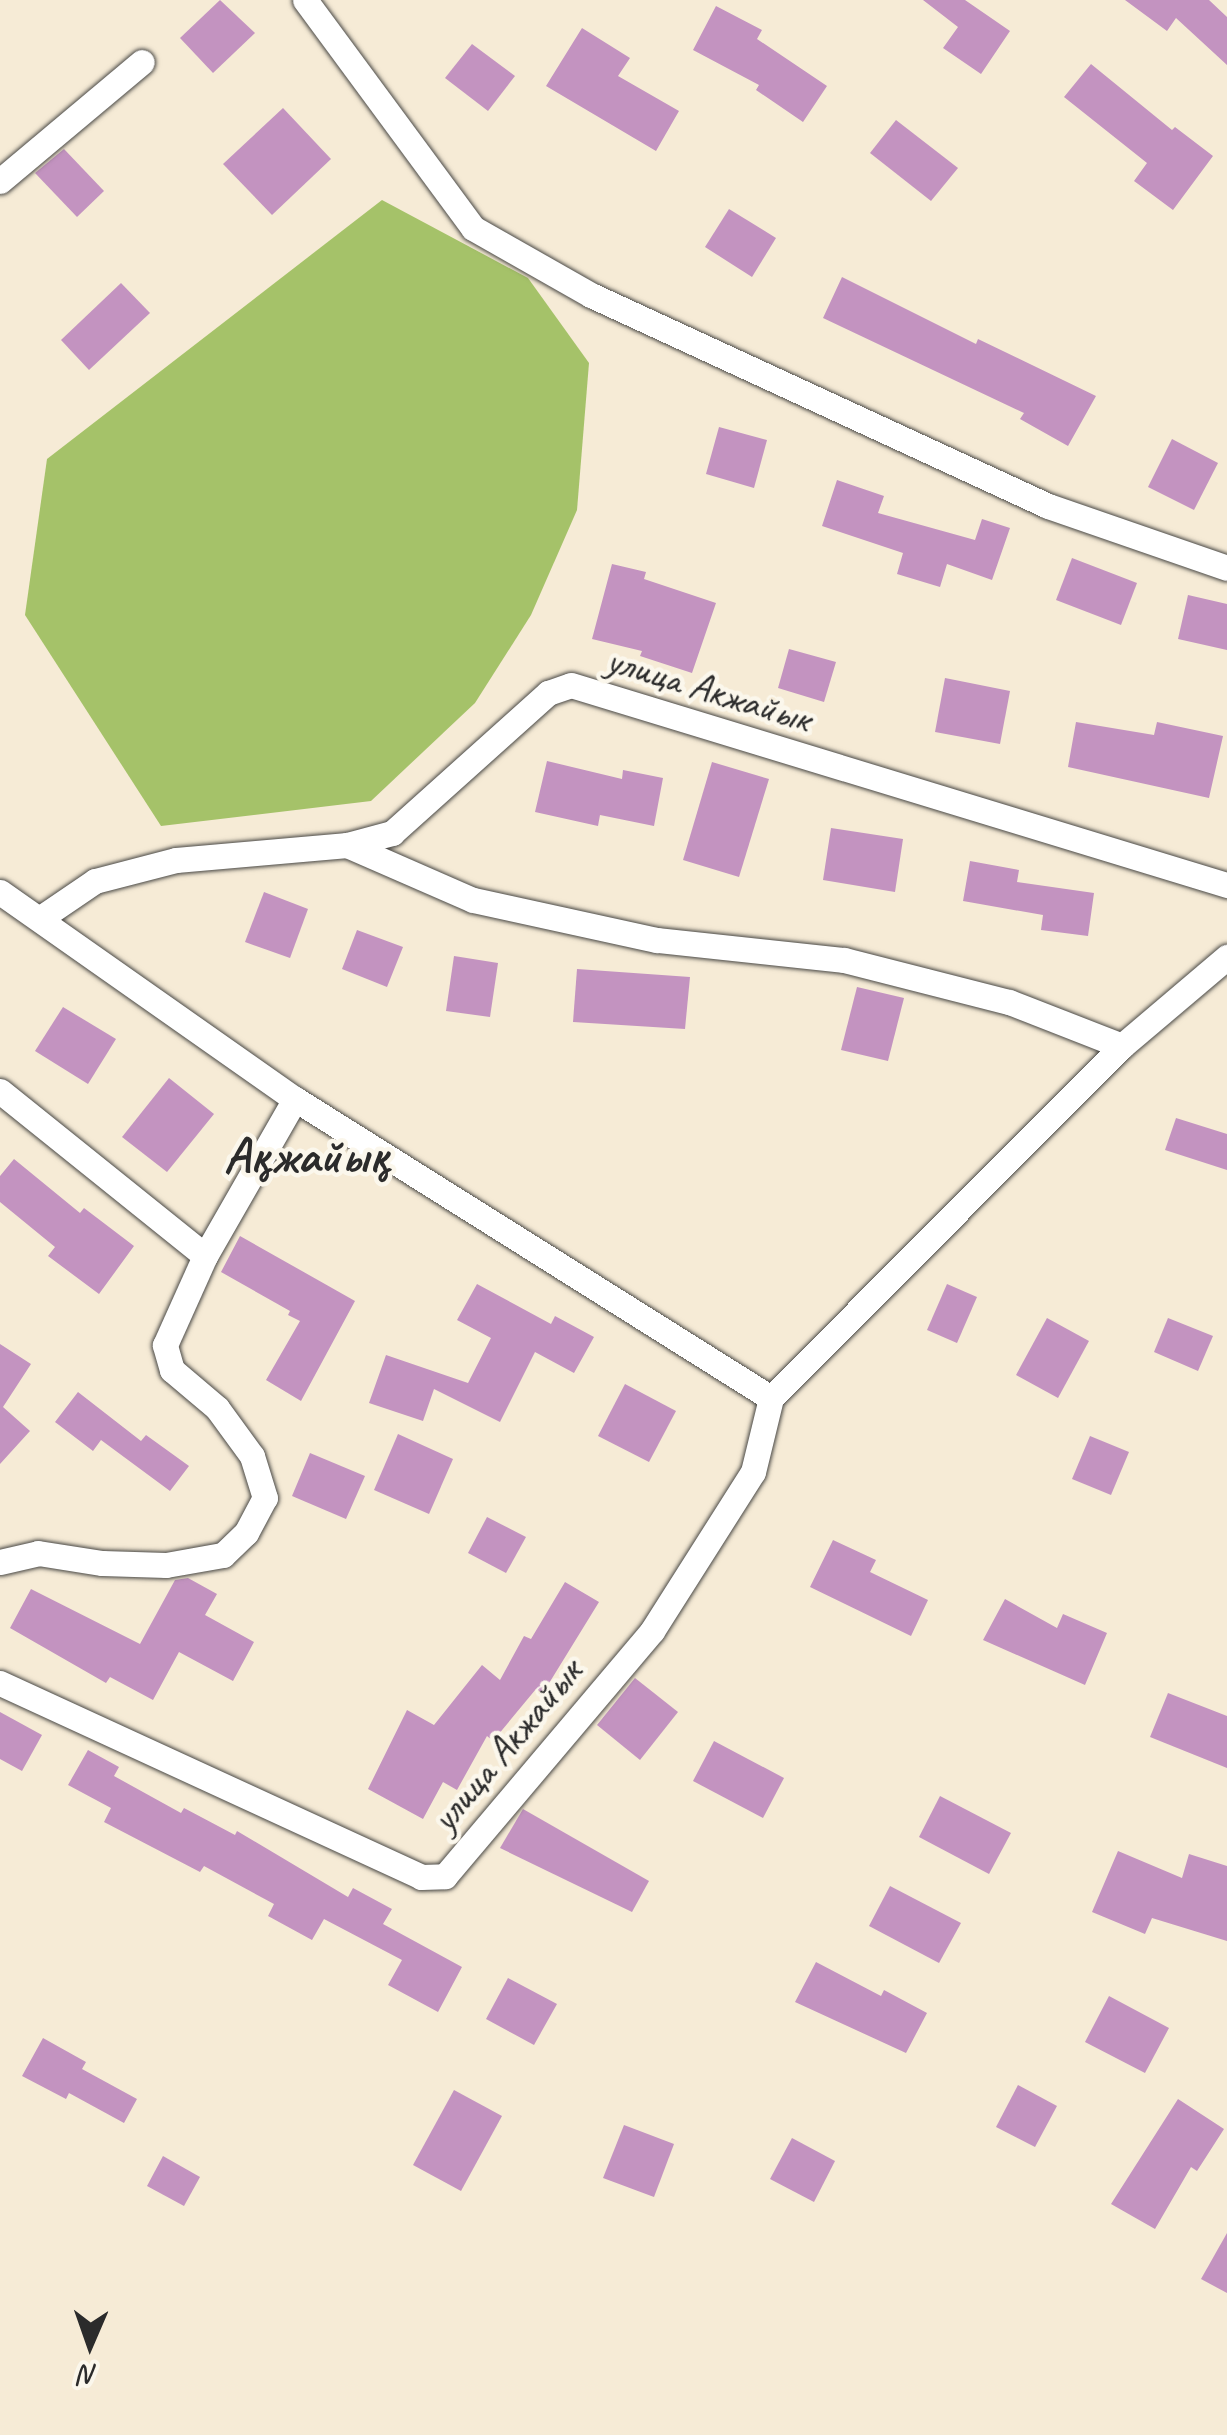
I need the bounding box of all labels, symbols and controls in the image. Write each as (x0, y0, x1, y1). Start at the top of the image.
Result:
street label: улица Акжайык (601, 635, 817, 743)
district label: Ақжайық (224, 1126, 390, 1186)
street label: улица Акжайык (420, 1649, 592, 1841)
north arrow (40, 2295, 140, 2395)
text: N (80, 2358, 98, 2393)

